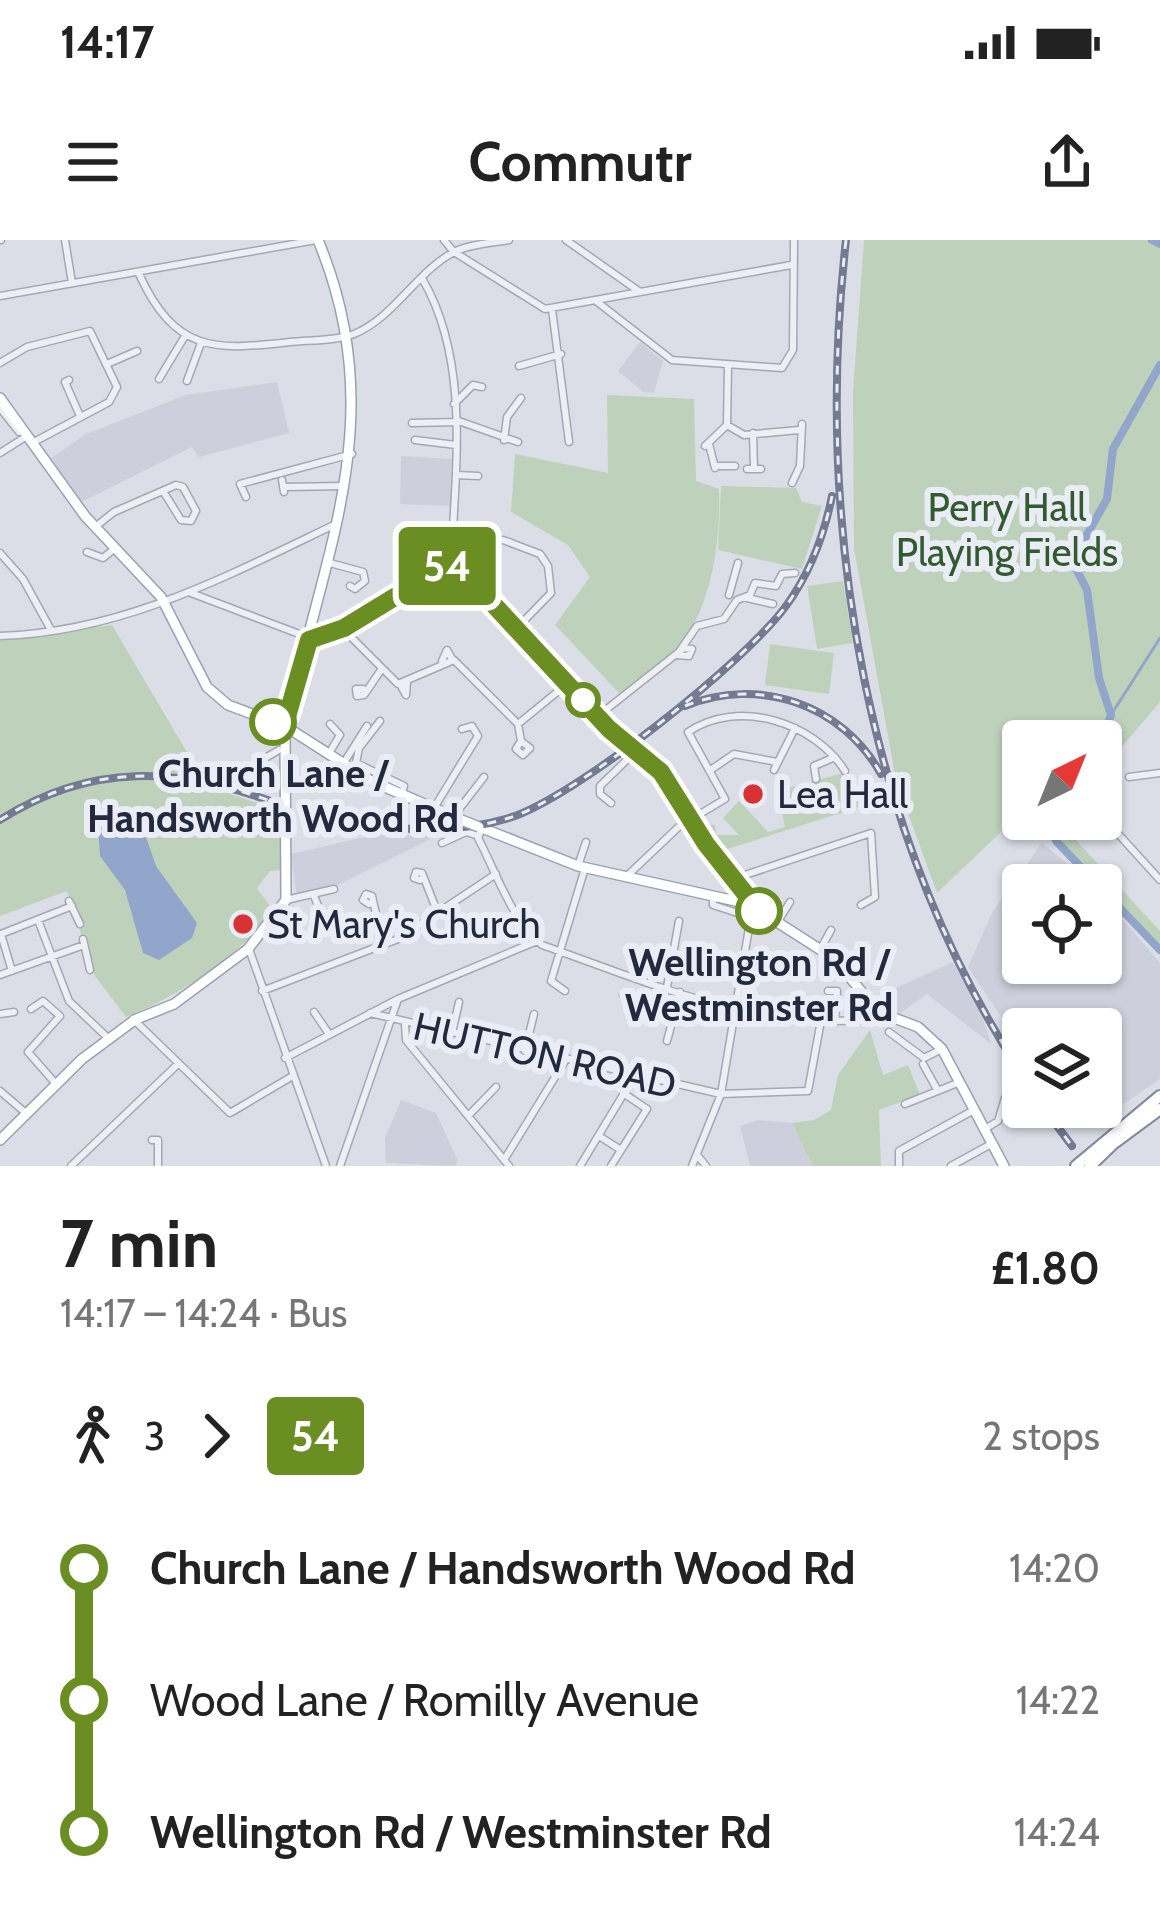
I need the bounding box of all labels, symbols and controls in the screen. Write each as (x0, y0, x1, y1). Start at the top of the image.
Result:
text: 14:17 (60, 15, 154, 69)
icon: menu (60, 129, 126, 195)
text: Commutr (469, 129, 691, 195)
icon: share (1034, 129, 1100, 195)
park label: Perry Hall Playing Fields (896, 483, 1118, 576)
line badge: 54 (393, 527, 501, 605)
text: 54 (423, 540, 471, 592)
unlabelled marker (567, 684, 599, 716)
marker: Church Lane / Handsworth Wood Rd (251, 700, 295, 744)
north arrow (1002, 720, 1122, 840)
map controls (1002, 720, 1122, 1128)
place label: Church Lane / Handsworth Wood Rd (87, 749, 459, 842)
place label: Lea Hall (777, 770, 908, 818)
marker: Lea Hall (740, 781, 766, 807)
button: locate (1002, 864, 1122, 984)
marker: Wellington Rd / Westminster Rd (737, 889, 781, 933)
place label: St Mary's Church (267, 900, 541, 948)
marker: St Mary's Church (230, 911, 256, 937)
place label: Wellington Rd / Westminster Rd (625, 938, 893, 1031)
street label: HUTTON ROAD (409, 1001, 681, 1109)
button: layers (1002, 1008, 1122, 1128)
text: 7 min (60, 1203, 218, 1284)
text: £1.80 (991, 1241, 1100, 1295)
text: 14:17 – 14:24 · Bus (60, 1289, 347, 1337)
icon: walk (60, 1403, 126, 1469)
icon: forward (183, 1403, 249, 1469)
text: 54 (291, 1410, 340, 1462)
text: 3 (144, 1412, 165, 1460)
text: 2 stops (982, 1412, 1100, 1460)
text: Church Lane / Handsworth Wood Rd (150, 1541, 855, 1595)
text: 14:20 (1009, 1544, 1100, 1592)
text: Wood Lane / Romilly Avenue (150, 1673, 699, 1727)
text: 14:22 (1016, 1676, 1100, 1724)
text: Wellington Rd / Westminster Rd (150, 1805, 772, 1859)
text: 14:24 (1014, 1808, 1100, 1856)

